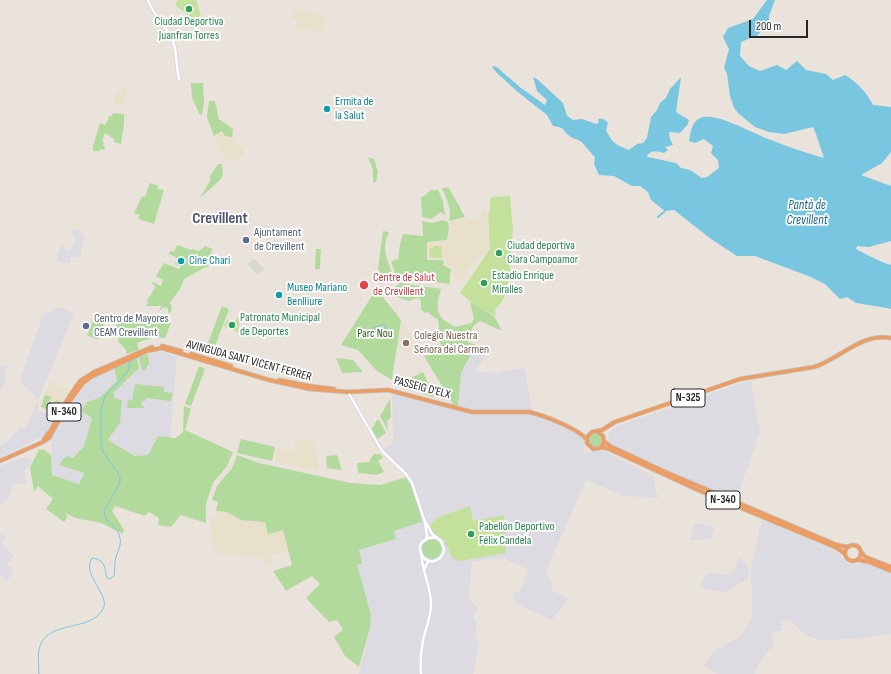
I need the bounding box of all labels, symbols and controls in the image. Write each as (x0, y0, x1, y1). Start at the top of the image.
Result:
marker: Ciudad Deportiva Juanfran Torres (184, 4, 194, 14)
scale bar (751, 12, 810, 38)
place label: Ciudad Deportiva Juanfran Torres (155, 15, 223, 43)
text: 200 m (756, 19, 781, 34)
place label: Ermita de la Salut (335, 95, 373, 123)
marker: Ermita de la Salut (322, 104, 332, 114)
water label: Pantà de Crevillent (786, 198, 828, 229)
district label: Crevillent (192, 209, 248, 229)
place label: Ajuntament de Crevillent (254, 226, 305, 254)
marker: Ajuntament de Crevillent (241, 235, 251, 245)
place label: Ciudad deportiva Clara Campoamor (507, 239, 578, 267)
marker: Ciudad deportiva Clara Campoamor (494, 248, 504, 258)
place label: Cine Chari (189, 254, 230, 268)
marker: Cine Chari (176, 256, 186, 266)
place label: Estadio Enrique Miralles (492, 269, 554, 297)
place label: Centre de Salut de Crevillent (373, 271, 435, 299)
marker: Estadio Enrique Miralles (479, 278, 489, 288)
marker: Centre de Salut de Crevillent (358, 279, 370, 291)
place label: Museo Mariano Benlliure (287, 281, 347, 309)
marker: Museo Mariano Benlliure (274, 290, 284, 300)
place label: Patronato Municipal de Deportes (240, 311, 320, 339)
place label: Centro de Mayores CEAM Crevillent (94, 312, 169, 340)
marker: Patronato Municipal de Deportes (227, 320, 237, 330)
marker: Centro de Mayores CEAM Crevillent (81, 321, 91, 331)
park label: Parc Nou (357, 327, 393, 341)
place label: Colegio Nuestra Señora del Carmen (414, 329, 489, 357)
street label: AVINGUDA SANT VICENT FERRER (185, 337, 313, 385)
marker: Colegio Nuestra Señora del Carmen (401, 338, 411, 348)
street label: PASSEIG D'ELX (392, 374, 452, 402)
road number: N-325 (671, 389, 705, 407)
road number: N-340 (47, 403, 81, 421)
road number: N-340 (706, 491, 740, 509)
place label: Pabellón Deportivo Félix Candela (479, 520, 555, 548)
marker: Pabellón Deportivo Félix Candela (466, 529, 476, 539)

